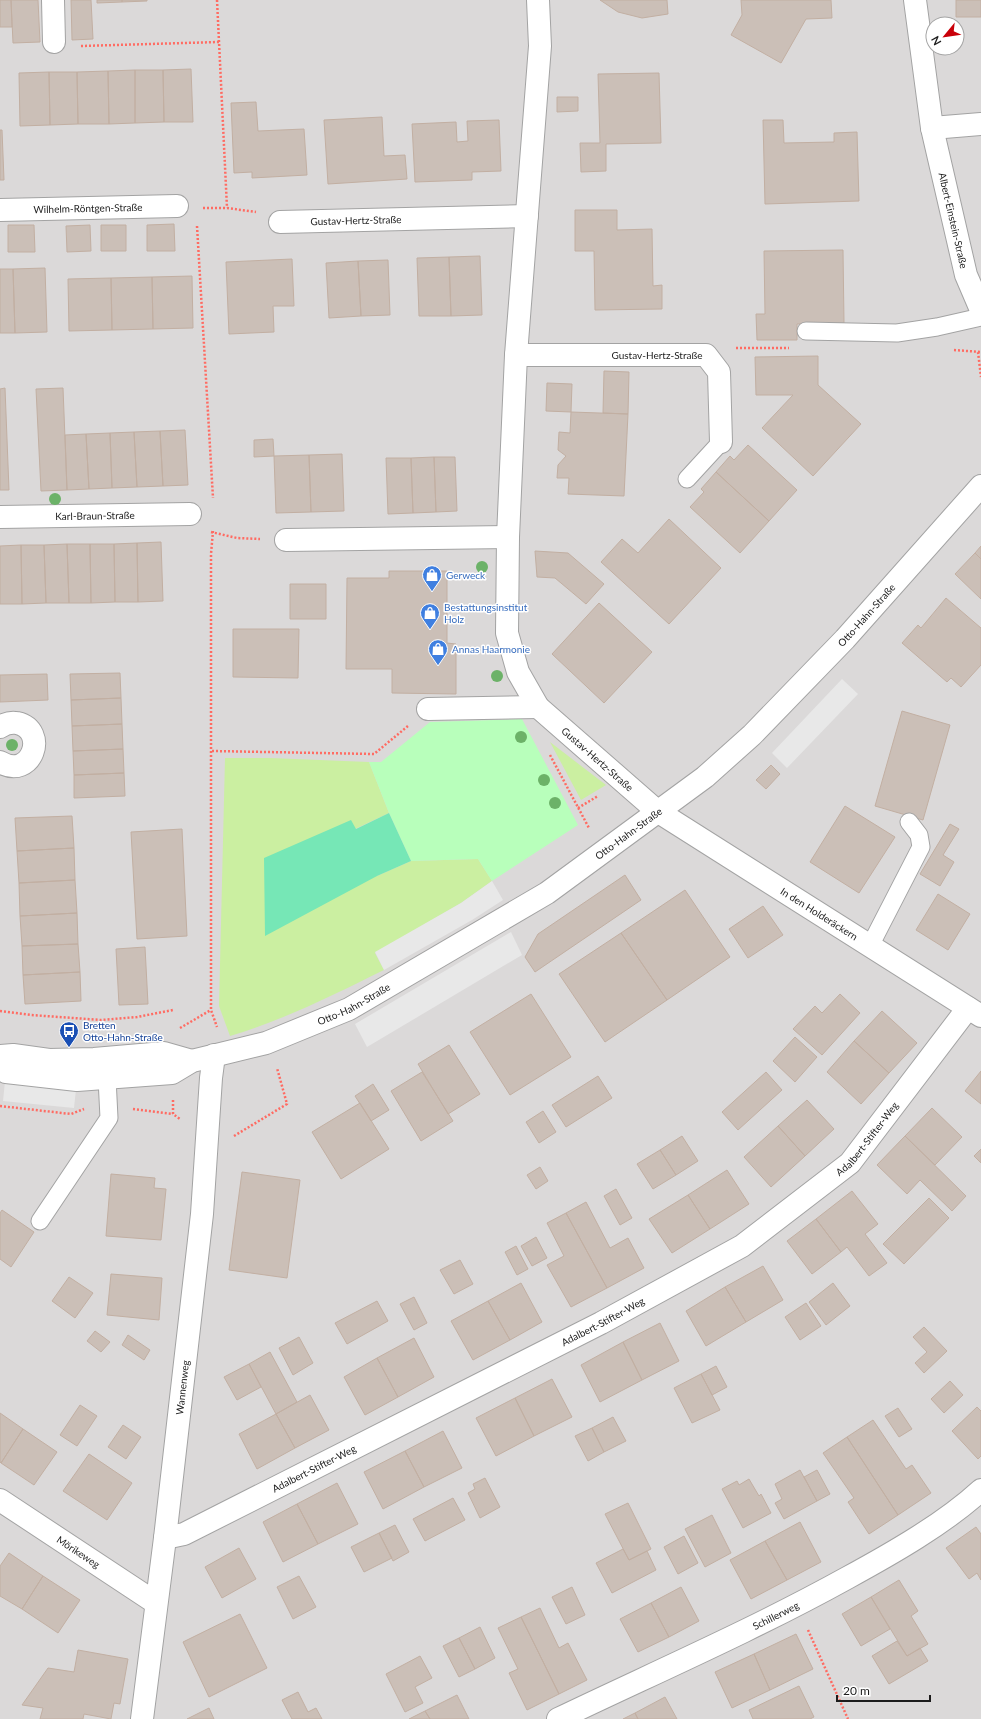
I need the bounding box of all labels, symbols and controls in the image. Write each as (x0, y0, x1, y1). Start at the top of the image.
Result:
north arrow (925, 16, 965, 56)
text: N (928, 34, 944, 48)
street label: Albert-Einstein-Straße (936, 171, 970, 270)
street label: Wilhelm-Röntgen-Straße (33, 201, 143, 215)
street label: Gustav-Hertz-Straße (310, 213, 402, 227)
street label: Gustav-Hertz-Straße (611, 349, 703, 361)
street label: Karl-Braun-Straße (55, 509, 135, 522)
shop icon: Gerweck (421, 564, 443, 592)
place label: Gerweck (446, 569, 486, 581)
street label: Otto-Hahn-Straße (835, 581, 897, 649)
place label: Bestattungsinstitut Holz (444, 601, 528, 625)
shop icon: Bestattungsinstitut Holz (419, 602, 441, 630)
shop icon: Annas Haarmonie (427, 638, 449, 666)
place label: Annas Haarmonie (452, 643, 530, 655)
street label: Gustav-Hertz-Straße (559, 724, 636, 793)
street label: Otto-Hahn-Straße (592, 805, 664, 862)
street label: In den Holderäckern (778, 885, 860, 943)
street label: Otto-Hahn-Straße (316, 980, 392, 1027)
place label: Bretten Otto-Hahn-Straße (83, 1019, 163, 1043)
bus stop icon: Bretten Otto-Hahn-Straße (58, 1020, 80, 1048)
street label: Adalbert-Stifter-Weg (833, 1099, 901, 1178)
street label: Adalbert-Stifter-Weg (559, 1295, 646, 1348)
street label: Wannenweg (173, 1359, 191, 1415)
street label: Adalbert-Stifter-Weg (270, 1442, 358, 1494)
street label: Mörikeweg (55, 1533, 102, 1570)
street label: Schillerweg (751, 1599, 801, 1632)
scale bar (837, 1677, 930, 1703)
text: 20 m (843, 1683, 870, 1698)

